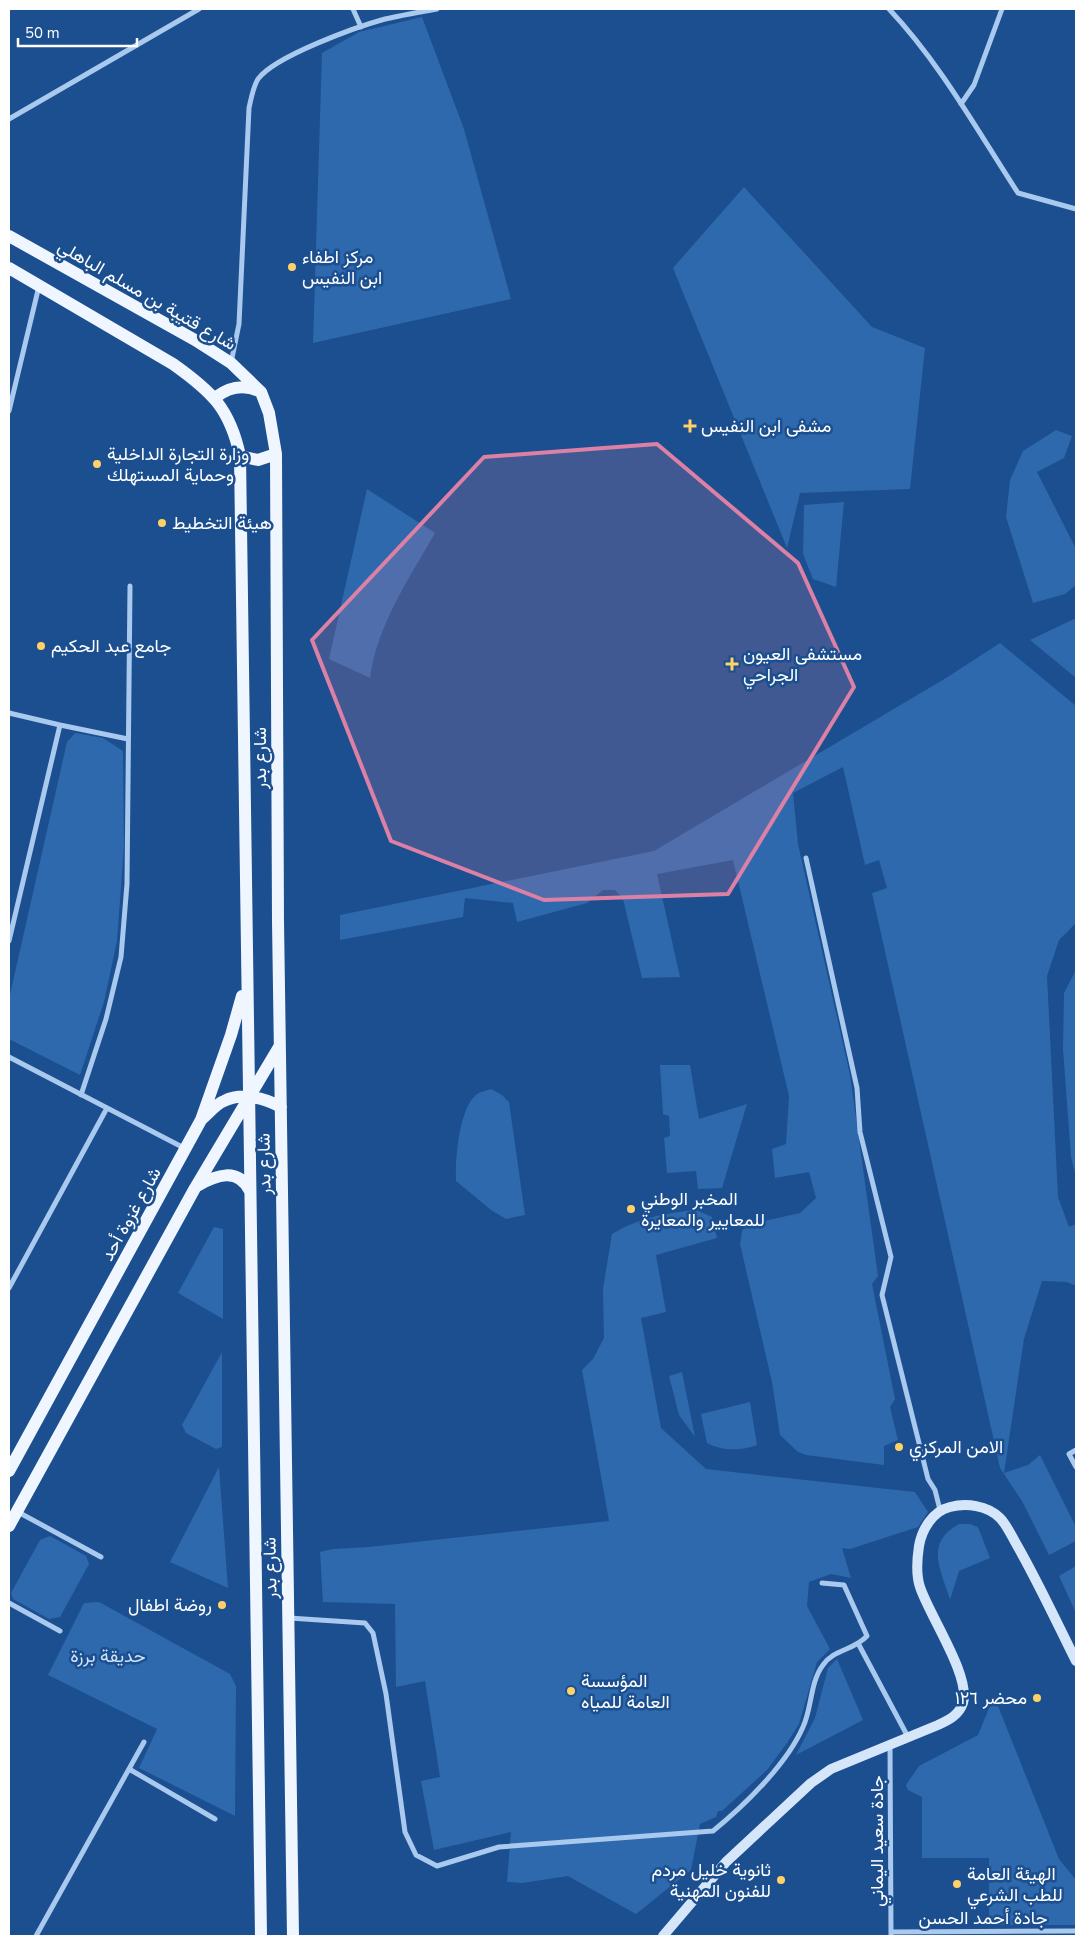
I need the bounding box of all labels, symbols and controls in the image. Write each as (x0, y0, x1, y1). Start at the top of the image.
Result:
scale bar (18, 15, 136, 47)
text: 50 m (25, 23, 60, 43)
street label: شارع قتيبة بن مسلم الباهلي (52, 234, 240, 358)
place label: مركز اطفاء ابن النفيس (302, 245, 382, 290)
marker: مركز اطفاء ابن النفيس (286, 261, 298, 273)
place label: مشفى ابن النفيس (701, 414, 831, 438)
marker: مشفى ابن النفيس (683, 419, 697, 433)
place label: وزارة التجارة الداخلية وحماية المستهلك (107, 442, 249, 487)
marker: وزارة التجارة الداخلية وحماية المستهلك (91, 458, 103, 470)
place label: هيئة التخطيط (172, 511, 272, 535)
marker: هيئة التخطيط (156, 517, 168, 529)
place label: جامع عبد الحكيم (51, 634, 171, 658)
marker: جامع عبد الحكيم (35, 640, 47, 652)
place label: مستشفى العيون الجراحي (743, 642, 862, 690)
marker: مستشفى العيون الجراحي (725, 657, 739, 671)
street label: شارع بدر (248, 727, 272, 790)
street label: شارع بدر (251, 1133, 277, 1196)
street label: شارع غزوة أحد (95, 1163, 167, 1265)
place label: المخبر الوطني للمعايير والمعايرة (641, 1187, 765, 1232)
marker: المخبر الوطني للمعايير والمعايرة (625, 1203, 637, 1215)
place label: الامن المركزي (909, 1435, 1003, 1462)
marker: الامن المركزي (893, 1441, 905, 1453)
street label: شارع بدر (257, 1537, 283, 1600)
place label: روضة اطفال (128, 1593, 212, 1617)
marker: روضة اطفال (216, 1599, 228, 1611)
park label: حديقة برزة (70, 1644, 146, 1668)
place label: المؤسسة العامة للمياه (581, 1669, 670, 1714)
marker: المؤسسة العامة للمياه (565, 1685, 577, 1697)
place label: محضر ١٢٦ (955, 1686, 1027, 1710)
marker: محضر ١٢٦ (1031, 1692, 1043, 1704)
street label: جادة سعيد اليماني (865, 1775, 892, 1907)
place label: ثانوية خليل مردم للفنون المهنية (652, 1858, 771, 1903)
place label: الهيئة العامة للطب الشرعي (967, 1862, 1063, 1910)
marker: ثانوية خليل مردم للفنون المهنية (775, 1874, 787, 1886)
marker: الهيئة العامة للطب الشرعي (951, 1878, 963, 1890)
street label: جادة أحمد الحسن (919, 1906, 1047, 1930)

